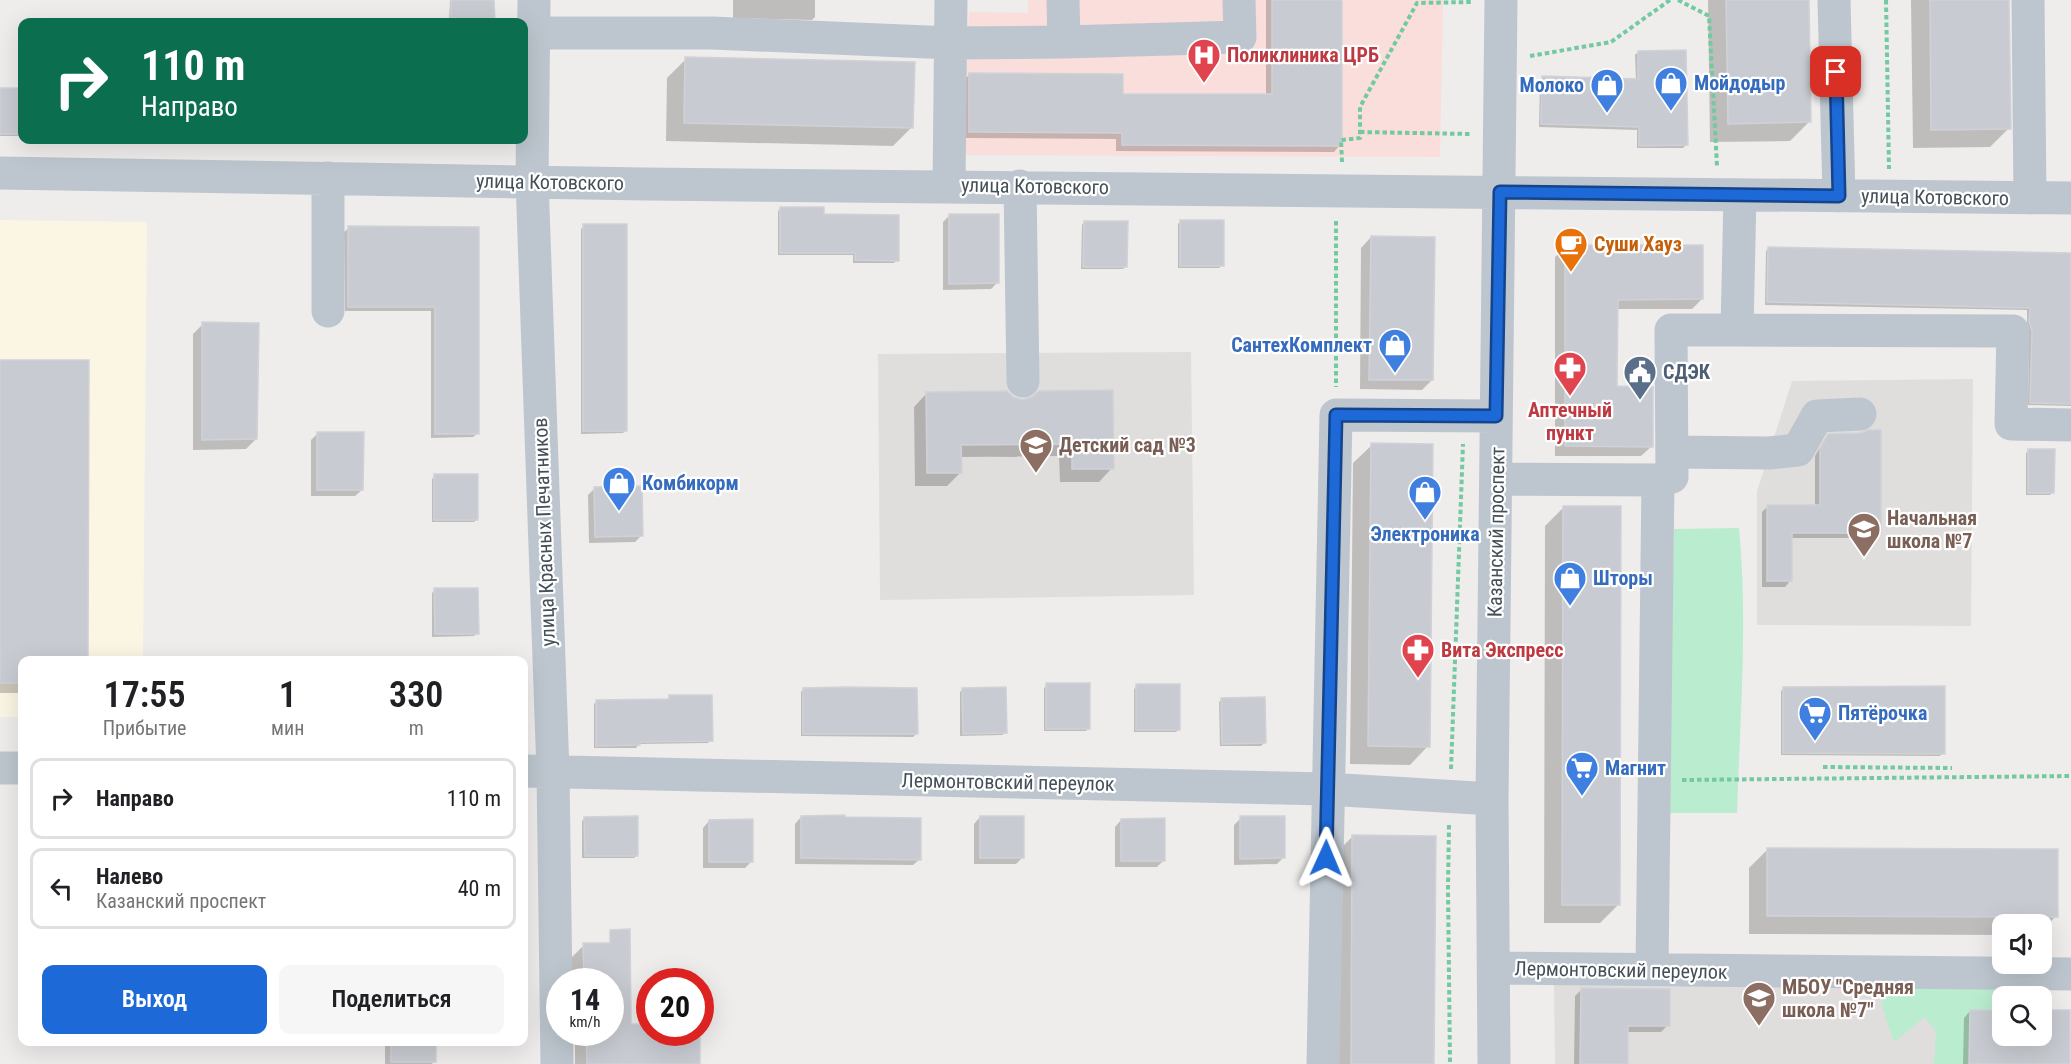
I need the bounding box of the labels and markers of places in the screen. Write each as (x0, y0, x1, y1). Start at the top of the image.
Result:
hospital icon: Поликлиника ЦРБ (1186, 37, 1222, 84)
place label: Поликлиника ЦРБ (1227, 43, 1379, 67)
pin (1810, 46, 1861, 97)
shop icon: Мойдодыр (1653, 65, 1689, 112)
shop icon: Молоко (1589, 67, 1625, 114)
place label: Мойдодыр (1694, 71, 1786, 95)
place label: Молоко (1520, 73, 1584, 97)
cafe icon: Суши Хауз (1553, 226, 1589, 273)
place label: Суши Хауз (1594, 232, 1682, 256)
shop icon: СантехКомплект (1377, 327, 1413, 374)
place label: СантехКомплект (1231, 333, 1372, 357)
pharmacy icon: Аптечный пункт (1552, 350, 1588, 397)
public building icon: СДЭК (1622, 354, 1658, 401)
place label: СДЭК (1663, 360, 1711, 384)
place label: Аптечный пункт (1528, 398, 1612, 445)
school or university icon: Детский сад №3 (1018, 427, 1054, 474)
place label: Детский сад №3 (1059, 433, 1196, 457)
shop icon: Комбикорм (601, 465, 637, 512)
place label: Комбикорм (642, 471, 739, 495)
shop icon: Электроника (1407, 474, 1443, 521)
place label: Начальная школа №7 (1887, 506, 1977, 553)
school or university icon: Начальная школа №7 (1846, 511, 1882, 558)
place label: Электроника (1370, 522, 1480, 546)
shop icon: Шторы (1552, 560, 1588, 607)
place label: Шторы (1593, 566, 1653, 590)
pharmacy icon: Вита Экспресс (1400, 632, 1436, 679)
place label: Вита Экспресс (1441, 638, 1564, 662)
supermarket icon: Пятёрочка (1797, 695, 1833, 742)
place label: Пятёрочка (1838, 701, 1927, 725)
supermarket icon: Магнит (1564, 750, 1600, 797)
place label: Магнит (1605, 756, 1666, 780)
place label: МБОУ "Средняя школа №7" (1782, 975, 1914, 1022)
school or university icon: МБОУ "Средняя школа №7" (1741, 980, 1777, 1027)

